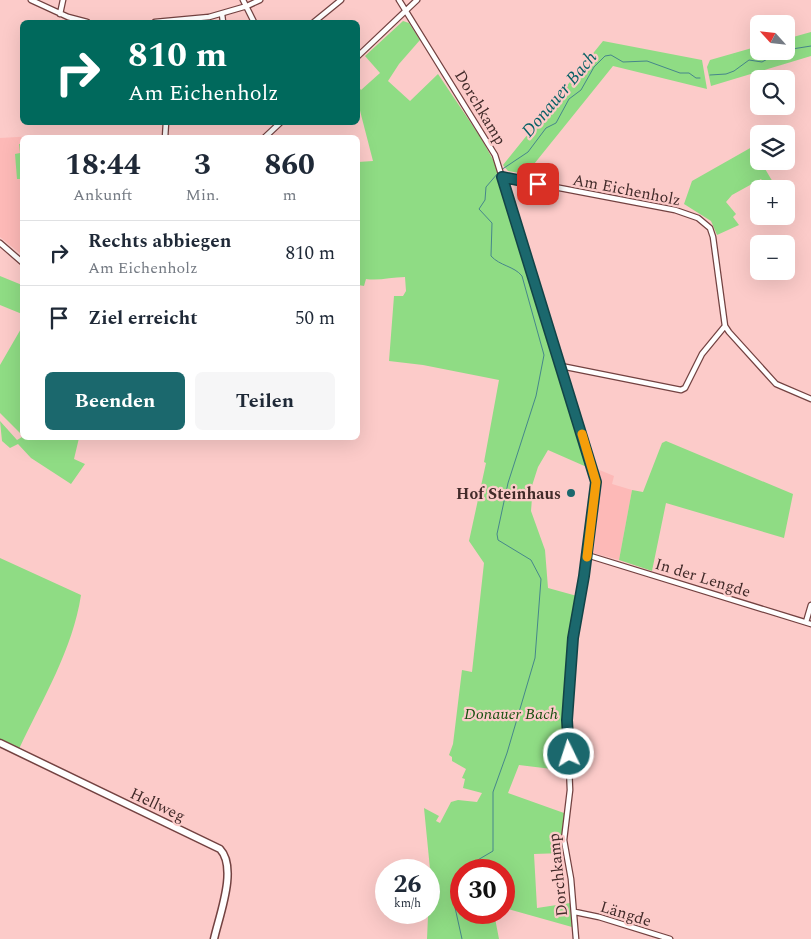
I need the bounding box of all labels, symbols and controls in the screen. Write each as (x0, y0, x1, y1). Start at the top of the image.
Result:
north arrow (750, 15, 795, 60)
map controls (750, 15, 795, 280)
text: 810 m (128, 29, 227, 82)
icon: right (45, 40, 110, 105)
water label: Donauer Bach (515, 45, 604, 143)
street label: Dorchkamp (448, 65, 512, 150)
button: search (750, 70, 795, 115)
text: Am Eichenholz (128, 77, 279, 110)
button: layers (750, 125, 795, 170)
text: 18:44 (65, 142, 140, 188)
text: 3 (194, 142, 211, 188)
text: 860 (264, 142, 315, 188)
pin (517, 163, 559, 205)
street label: Am Eichenholz (571, 168, 683, 212)
icon: arrive (524, 170, 552, 198)
button: + (750, 180, 795, 225)
text: Ankunft (73, 183, 133, 207)
text: Min. (186, 183, 219, 207)
text: m (283, 183, 297, 207)
text: Rechts abbiegen (88, 227, 232, 256)
button: − (750, 235, 795, 280)
icon: right (45, 239, 73, 267)
text: 810 m (285, 239, 335, 268)
text: Am Eichenholz (88, 256, 198, 280)
icon: arrive (45, 304, 73, 332)
text: Ziel erreicht (88, 304, 198, 333)
text: 50 m (295, 304, 335, 333)
button: Beenden (45, 372, 185, 430)
button: Teilen (195, 372, 335, 430)
place label: Hof Steinhaus (456, 482, 561, 506)
marker: Hof Steinhaus (565, 487, 577, 499)
street label: In der Lengde (652, 552, 754, 604)
park label: Donauer Bach (464, 702, 558, 726)
position arrow (542, 727, 594, 779)
street label: Hellweg (126, 782, 189, 828)
street label: Dorchkamp (542, 832, 574, 918)
speed limit sign: 30 (450, 859, 515, 924)
text: 26 (393, 866, 422, 904)
text: km/h (394, 894, 421, 913)
street label: Längde (597, 895, 654, 933)

